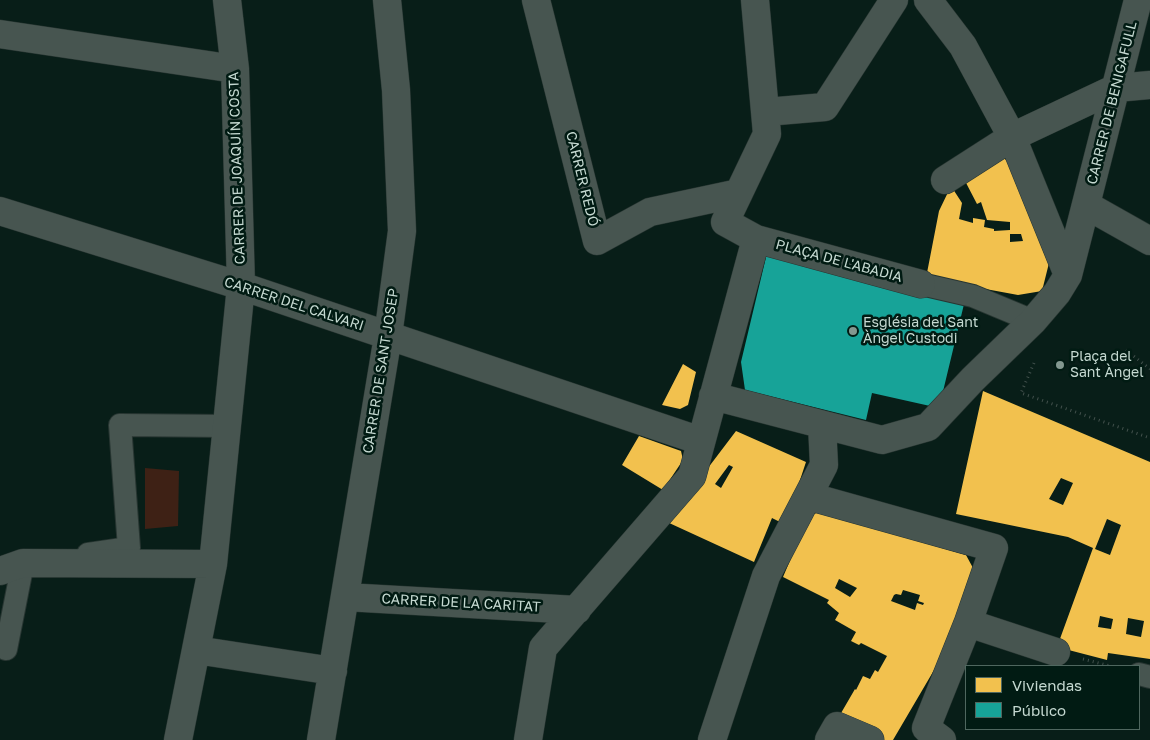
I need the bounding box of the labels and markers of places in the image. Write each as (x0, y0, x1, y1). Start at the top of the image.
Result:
place label: Església del Sant Àngel Custodi (863, 315, 978, 348)
marker: Església del Sant Àngel Custodi (847, 325, 859, 337)
place label: Plaça del Sant Àngel (1070, 349, 1144, 382)
marker: Plaça del Sant Àngel (1054, 359, 1066, 371)

